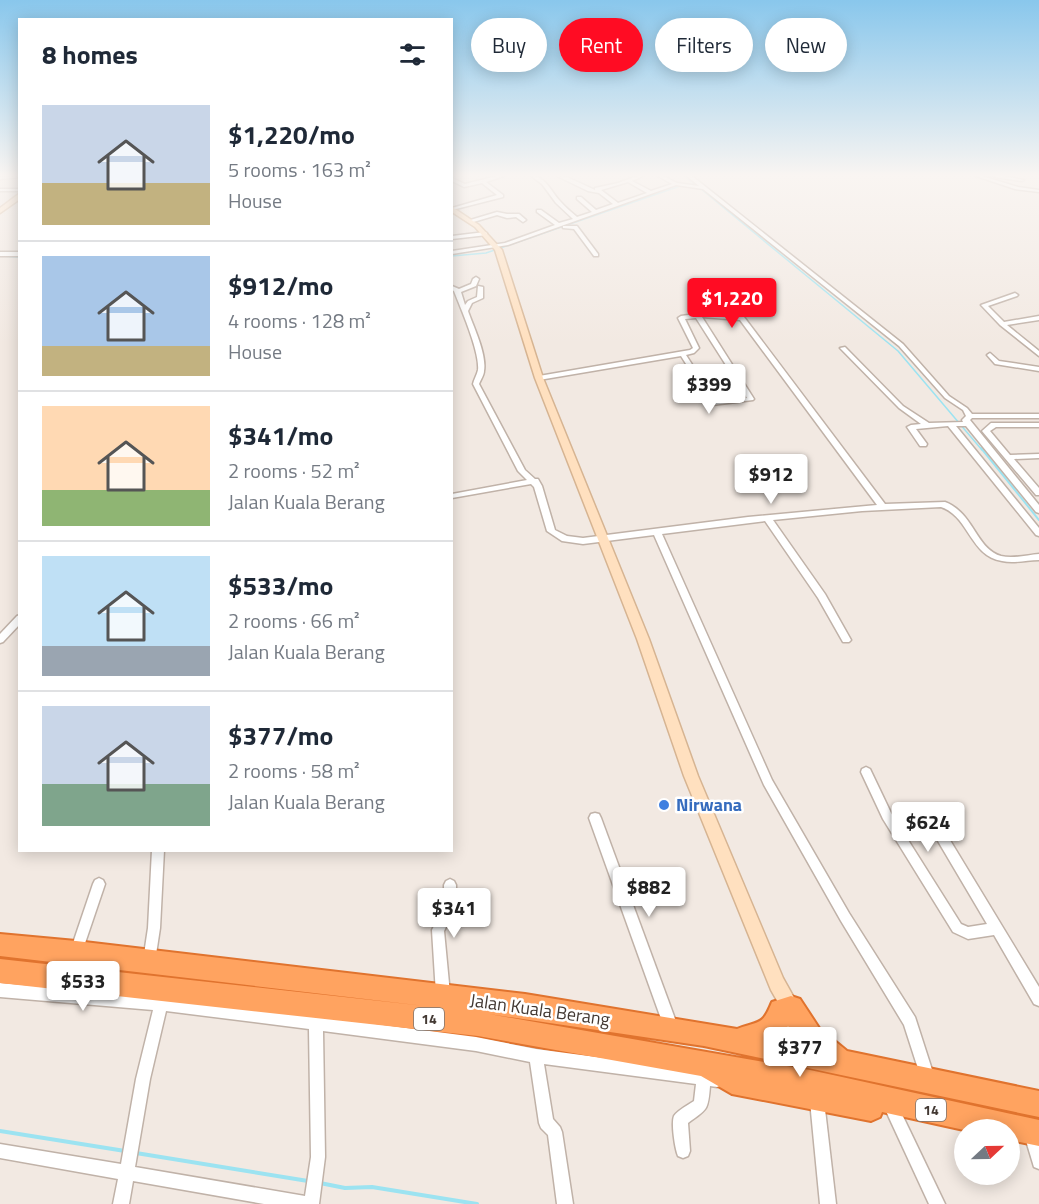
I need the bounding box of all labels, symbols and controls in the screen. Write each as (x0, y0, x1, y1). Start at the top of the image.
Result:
chip: Buy (471, 18, 547, 72)
chip: Rent (559, 18, 643, 72)
chip: Filters (655, 18, 753, 72)
chip: New (765, 18, 847, 72)
text: 8 homes (42, 35, 138, 74)
icon: filters (396, 38, 429, 71)
text: $1,220/mo (228, 115, 355, 154)
icon: home (90, 129, 162, 201)
text: 5 rooms · 163 m² (228, 154, 371, 185)
text: House (228, 185, 282, 216)
text: $912/mo (228, 266, 333, 305)
pin: $1,220 (683, 278, 781, 329)
icon: home (90, 280, 162, 352)
text: $1,220 (701, 282, 763, 313)
text: 4 rooms · 128 m² (228, 305, 371, 336)
text: House (228, 336, 282, 367)
pin: $399 (673, 364, 745, 415)
text: $399 (687, 368, 731, 399)
text: $341/mo (228, 416, 333, 455)
icon: home (90, 430, 162, 502)
pin: $912 (735, 454, 807, 505)
text: 2 rooms · 52 m² (228, 455, 360, 486)
text: $912 (749, 458, 793, 489)
text: Jalan Kuala Berang (228, 486, 385, 517)
text: $533/mo (228, 566, 333, 605)
icon: home (90, 580, 162, 652)
text: 2 rooms · 66 m² (228, 605, 360, 636)
text: Jalan Kuala Berang (228, 636, 385, 667)
text: $377/mo (228, 716, 333, 755)
icon: home (90, 730, 162, 802)
text: 2 rooms · 58 m² (228, 755, 360, 786)
text: Jalan Kuala Berang (228, 786, 385, 817)
place label: Nirwana (676, 791, 742, 818)
marker: Nirwana (657, 798, 671, 812)
pin: $624 (892, 802, 964, 853)
text: $624 (906, 806, 950, 837)
pin: $882 (613, 867, 685, 918)
text: $882 (627, 871, 671, 902)
pin: $341 (418, 888, 490, 939)
text: $341 (432, 892, 476, 923)
pin: $533 (47, 961, 119, 1012)
text: $533 (61, 965, 105, 996)
street label: Jalan Kuala Berang (468, 986, 612, 1033)
road number: 14 (414, 1008, 444, 1030)
pin: $377 (764, 1027, 836, 1078)
text: $377 (778, 1031, 822, 1062)
road number: 14 (916, 1099, 946, 1121)
north arrow (954, 1119, 1020, 1185)
map controls (954, 1119, 1020, 1185)

